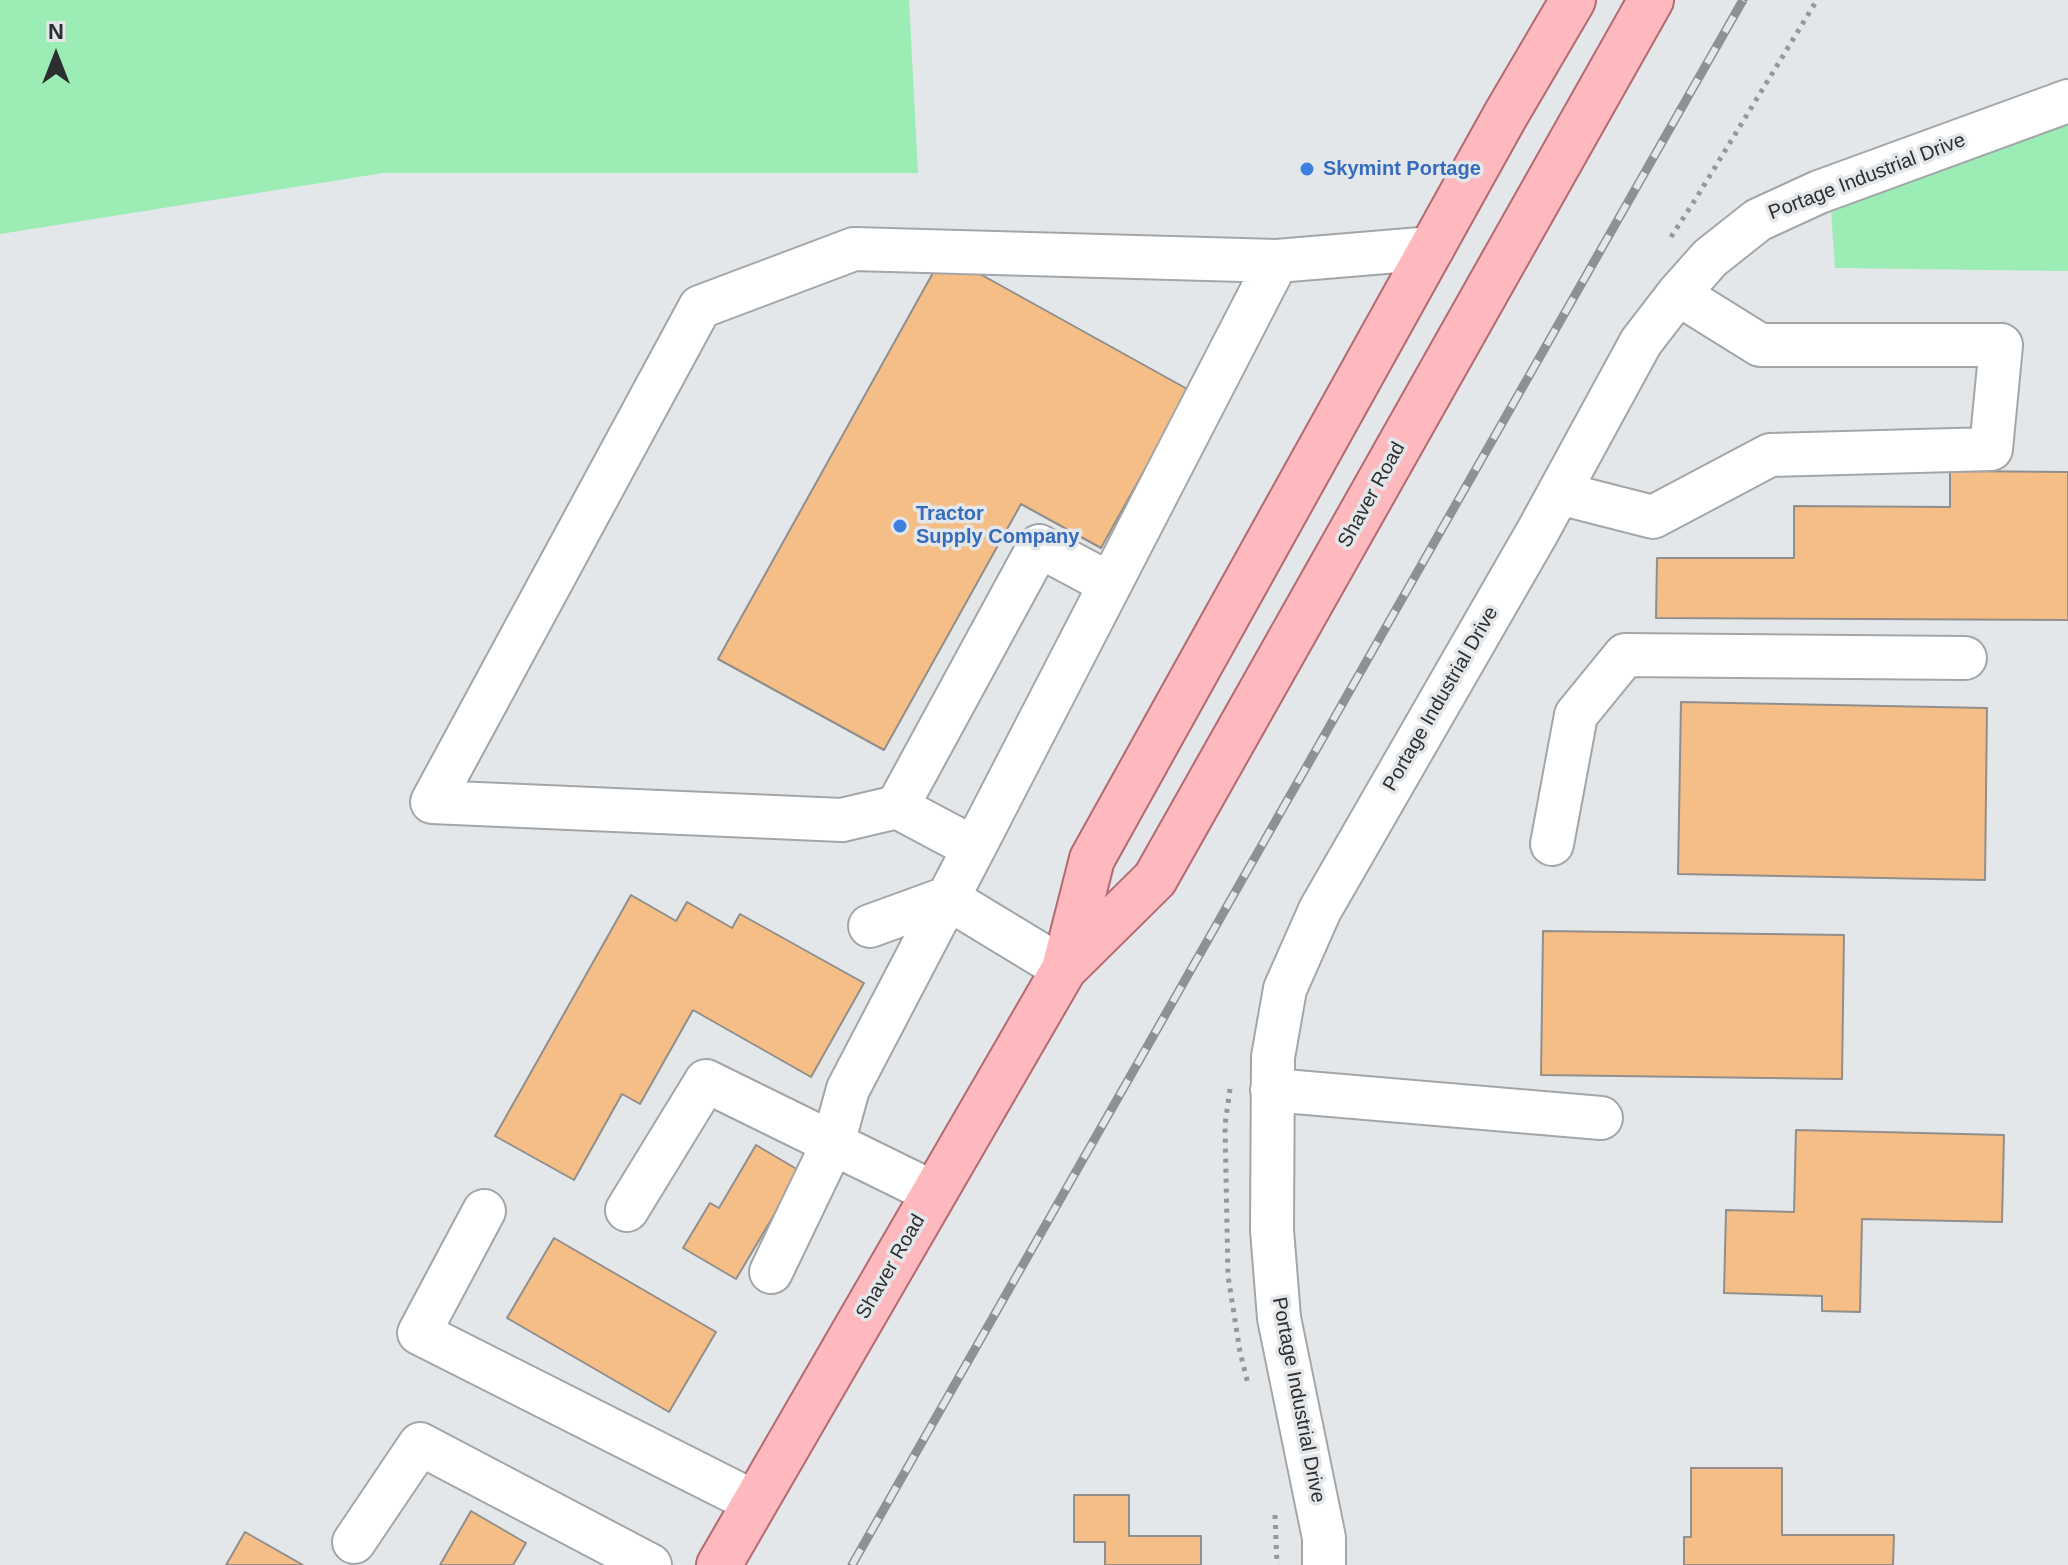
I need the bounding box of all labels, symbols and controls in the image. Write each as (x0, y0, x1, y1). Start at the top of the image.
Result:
north arrow (16, 16, 96, 96)
text: N (48, 19, 64, 44)
street label: Portage Industrial Drive (1765, 128, 1969, 226)
place label: Skymint Portage (1323, 157, 1481, 181)
marker: Skymint Portage (1298, 160, 1316, 178)
street label: Shaver Road (1333, 438, 1411, 552)
place label: Tractor Supply Company (916, 502, 1079, 549)
marker: Tractor Supply Company (891, 517, 909, 535)
street label: Portage Industrial Drive (1378, 603, 1504, 795)
street label: Shaver Road (851, 1210, 931, 1324)
street label: Portage Industrial Drive (1266, 1295, 1330, 1505)

